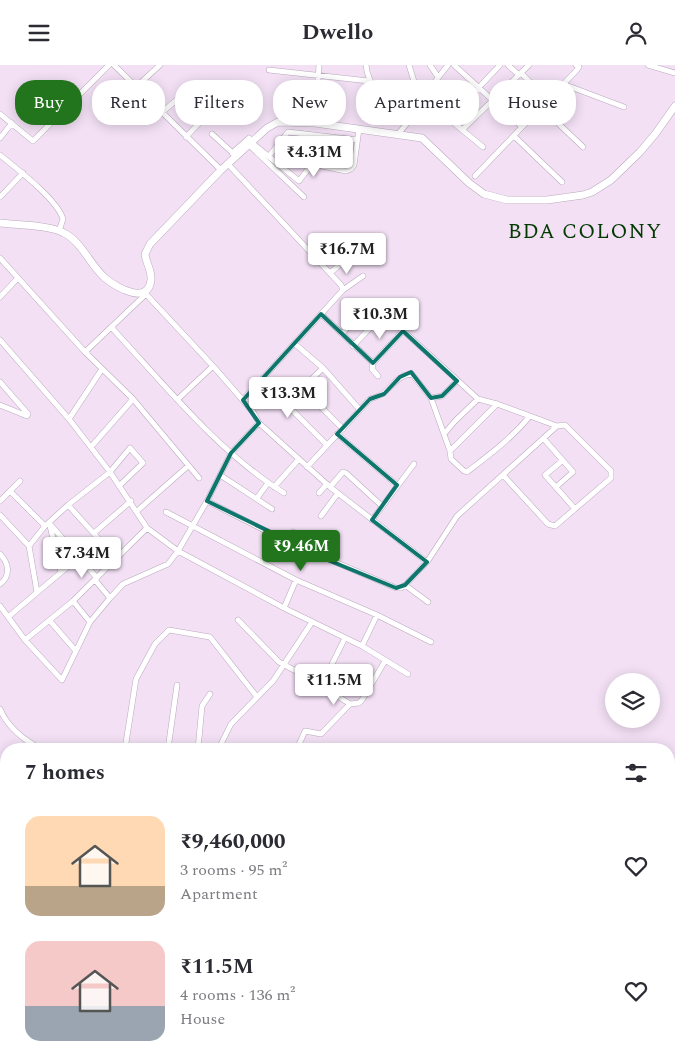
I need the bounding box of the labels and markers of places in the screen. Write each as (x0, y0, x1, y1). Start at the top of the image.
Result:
pin: ₹4.31M (273, 135, 355, 178)
pin: ₹16.7M (306, 233, 388, 275)
pin: ₹10.3M (339, 297, 421, 340)
pin: ₹13.3M (247, 377, 329, 419)
pin: ₹9.46M (260, 529, 342, 572)
pin: ₹7.34M (41, 537, 123, 579)
pin: ₹11.5M (293, 663, 375, 706)

